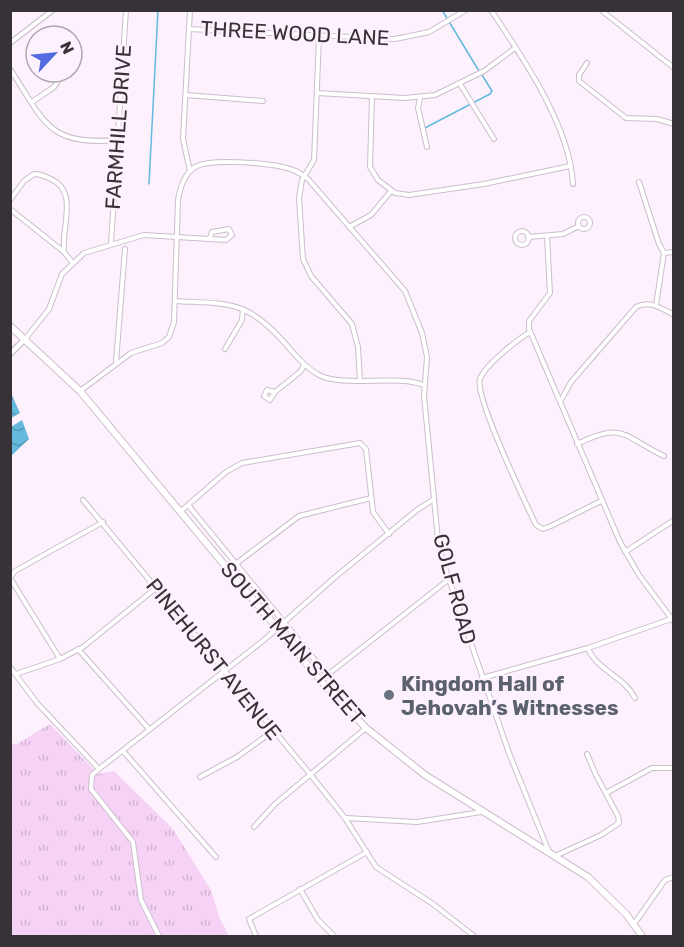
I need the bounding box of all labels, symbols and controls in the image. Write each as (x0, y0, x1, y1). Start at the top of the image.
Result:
street label: THREE WOOD LANE (200, 16, 390, 50)
north arrow (24, 24, 84, 84)
text: N (56, 38, 78, 57)
street label: FARMHILL DRIVE (100, 44, 136, 210)
street label: GOLF ROAD (428, 531, 482, 647)
street label: SOUTH MAIN STREET (216, 557, 370, 729)
street label: PINEHURST AVENUE (141, 573, 287, 745)
place label: Kingdom Hall of Jehovah’s Witnesses (401, 671, 619, 720)
marker: Kingdom Hall of Jehovah’s Witnesses (382, 688, 396, 702)

